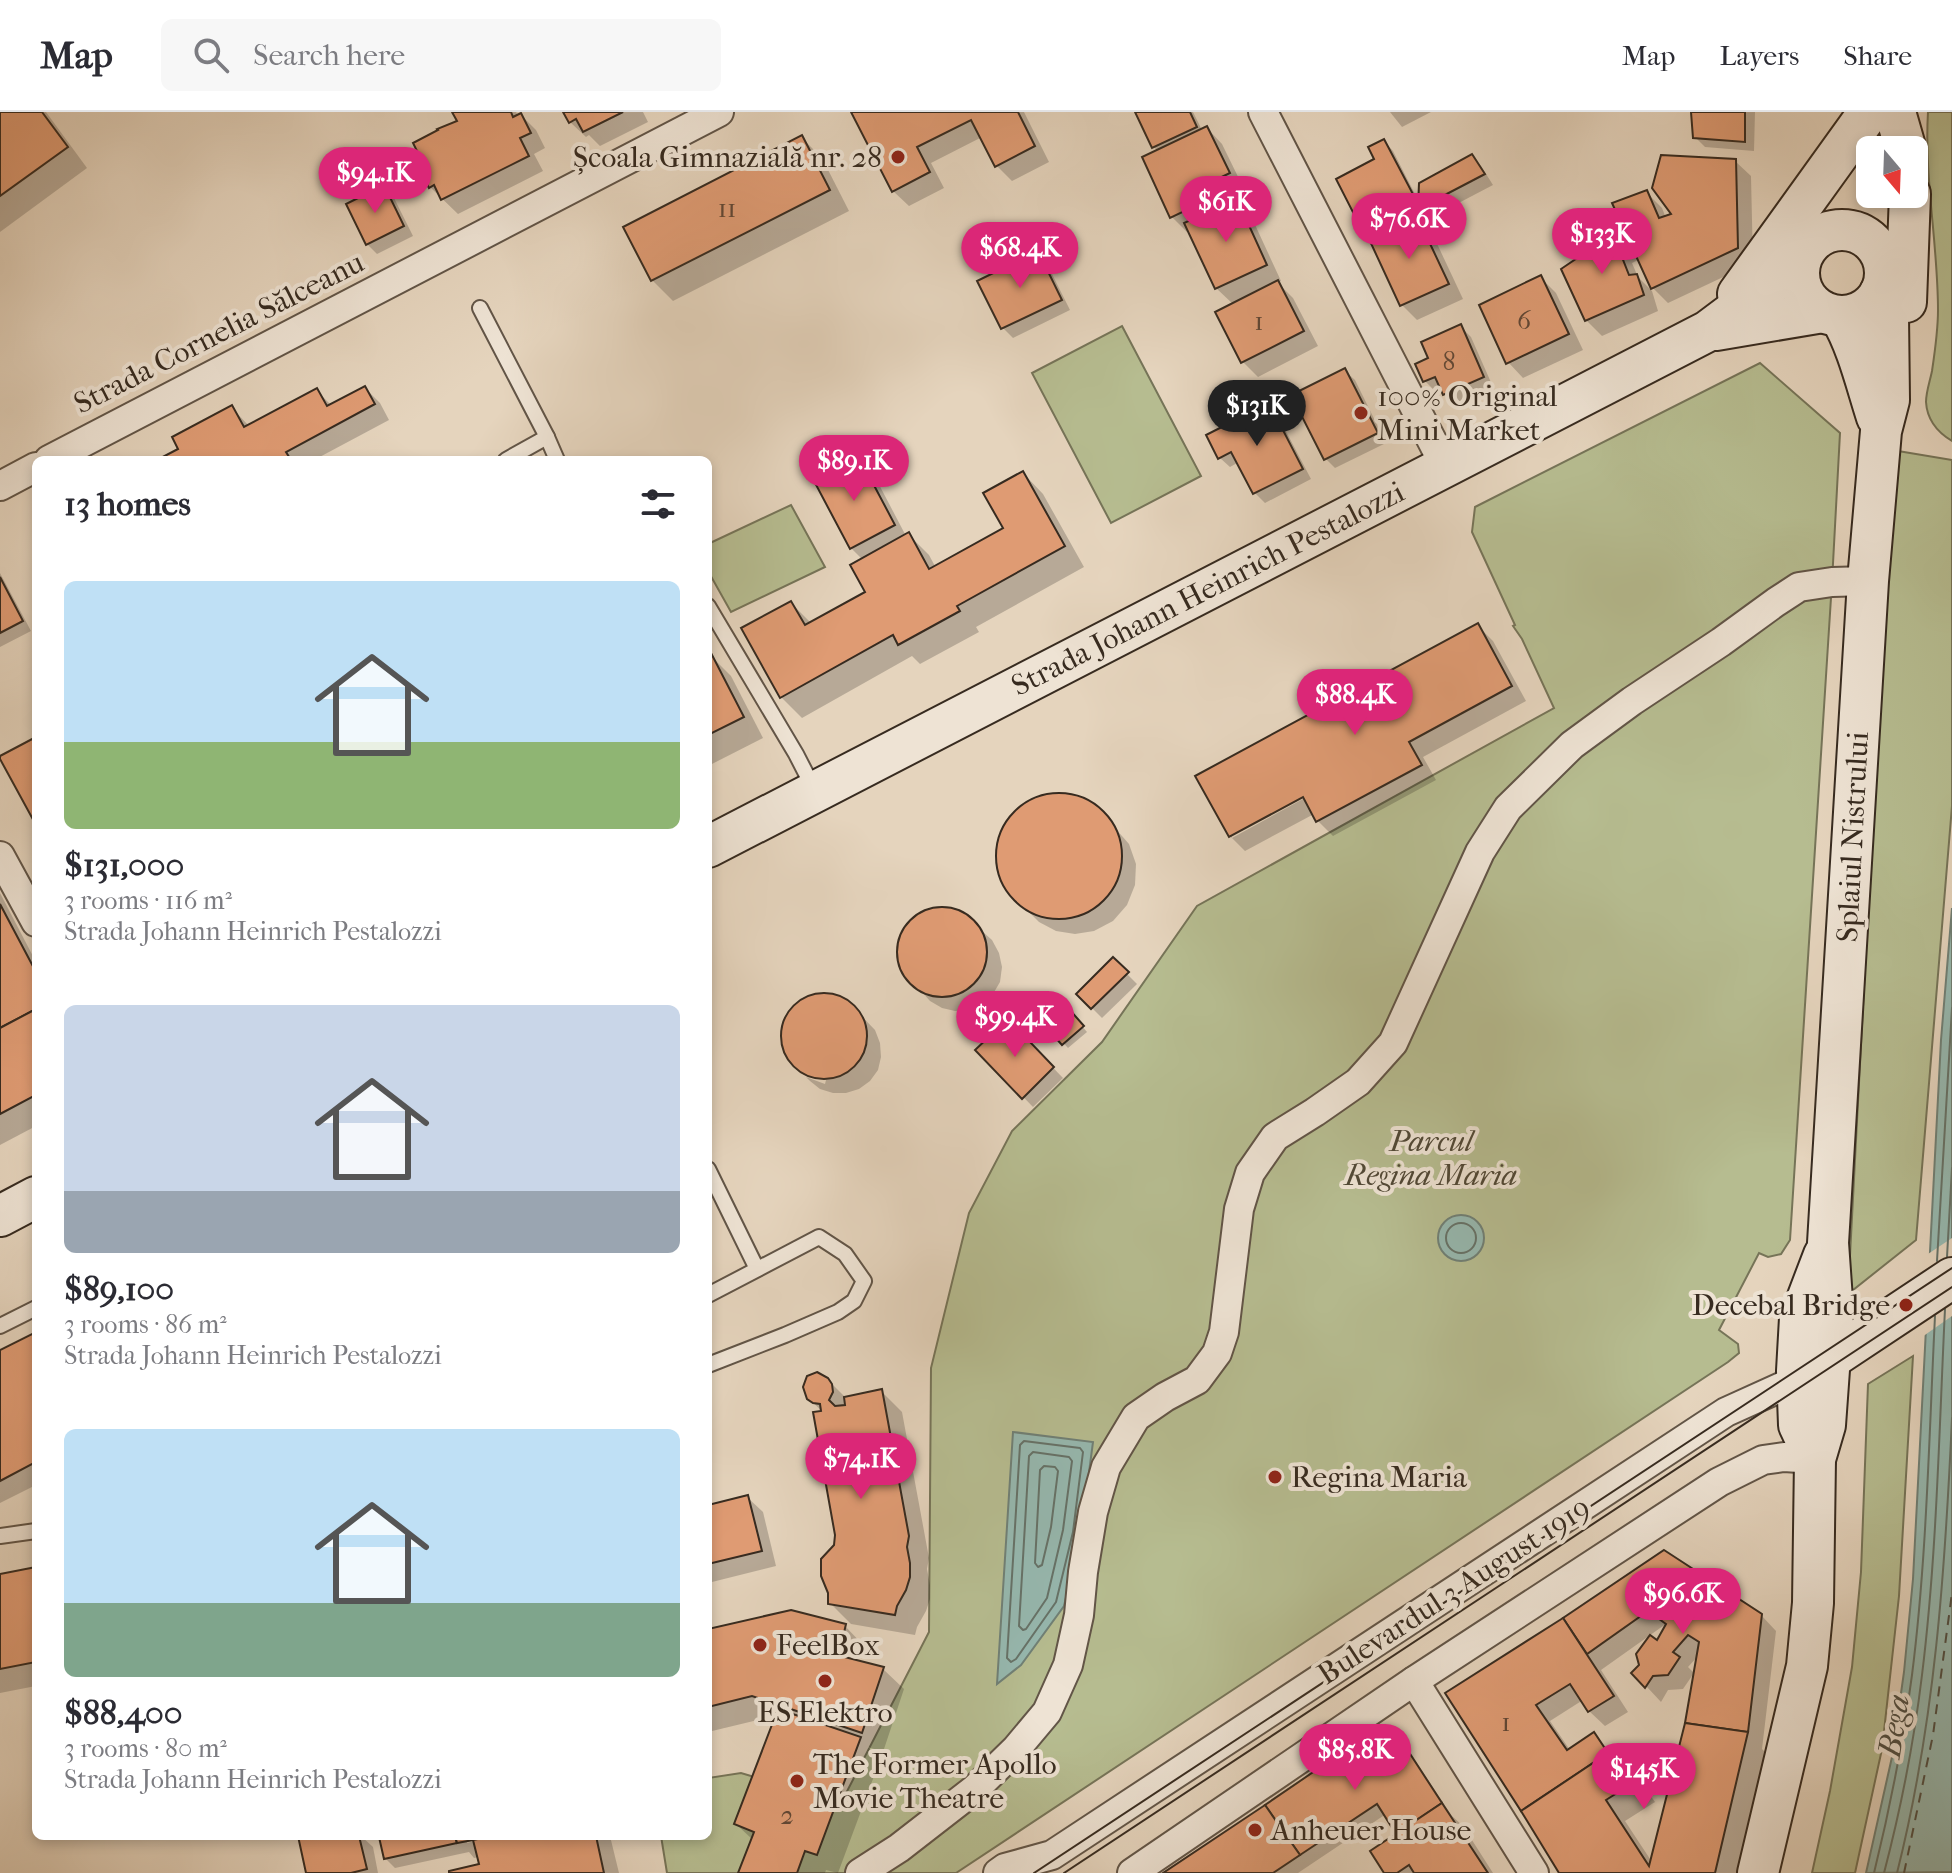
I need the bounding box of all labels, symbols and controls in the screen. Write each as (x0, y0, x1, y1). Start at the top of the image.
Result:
search box (161, 19, 721, 91)
text: Map (40, 33, 113, 78)
icon: search (189, 33, 233, 77)
text: Search here (253, 38, 405, 73)
text: Map (1622, 39, 1675, 72)
text: Layers (1719, 39, 1799, 72)
text: Share (1843, 39, 1912, 72)
north arrow (1856, 136, 1928, 208)
map controls (1856, 136, 1928, 208)
place label: Școala Gimnazială nr. 28 (573, 140, 882, 175)
pin: $94.1K (310, 147, 440, 215)
marker: Școala Gimnazială nr. 28 (889, 148, 907, 166)
text: $94.1K (337, 157, 413, 188)
pin: $61K (1179, 176, 1273, 244)
text: $61K (1198, 186, 1254, 217)
house number: 11 (718, 193, 736, 224)
pin: $76.6K (1344, 193, 1474, 261)
text: $76.6K (1370, 203, 1448, 234)
pin: $133K (1546, 208, 1658, 276)
text: $133K (1570, 218, 1634, 249)
pin: $68.4K (955, 222, 1085, 290)
text: $68.4K (979, 232, 1061, 263)
street label: Strada Cornelia Sălceanu (68, 245, 370, 421)
house number: 6 (1517, 305, 1532, 336)
house number: 1 (1254, 306, 1264, 337)
house number: 8 (1442, 346, 1456, 377)
place label: 100% Original Mini Market (1377, 379, 1558, 448)
pin: $131K (1201, 380, 1313, 448)
text: $131K (1226, 390, 1288, 421)
marker: 100% Original Mini Market (1352, 404, 1370, 422)
pin: $89.1K (789, 435, 919, 503)
text: $89.1K (817, 445, 891, 476)
street label: Strada Johann Heinrich Pestalozzi (1006, 474, 1410, 704)
icon: filters (636, 482, 680, 526)
text: 13 homes (64, 484, 191, 524)
icon: home (300, 633, 444, 777)
pin: $88.4K (1290, 669, 1420, 737)
text: $88.4K (1315, 679, 1395, 710)
street label: Splaiul Nistrului (1830, 731, 1876, 943)
text: $131,000 (64, 845, 184, 885)
text: 3 rooms · 116 m² (64, 885, 232, 916)
text: Strada Johann Heinrich Pestalozzi (64, 916, 442, 947)
pin: $99.4K (950, 991, 1080, 1059)
text: $99.4K (974, 1001, 1056, 1032)
icon: home (300, 1057, 444, 1201)
park label: Parcul Regina Maria (1343, 1124, 1517, 1193)
text: $89,100 (64, 1269, 174, 1309)
place label: Decebal Bridge (1692, 1288, 1890, 1323)
marker: Decebal Bridge (1897, 1296, 1915, 1314)
text: 3 rooms · 86 m² (64, 1309, 227, 1340)
text: Strada Johann Heinrich Pestalozzi (64, 1340, 442, 1371)
pin: $74.1K (796, 1433, 926, 1501)
text: $74.1K (823, 1443, 899, 1474)
place label: Regina Maria (1291, 1460, 1468, 1495)
marker: Regina Maria (1266, 1468, 1284, 1486)
icon: home (300, 1481, 444, 1625)
street label: Bulevardul 3 August 1919 (1311, 1490, 1597, 1692)
pin: $96.6K (1618, 1568, 1748, 1636)
text: $96.6K (1643, 1578, 1723, 1609)
place label: FeelBox (776, 1628, 880, 1663)
marker: FeelBox (751, 1636, 769, 1654)
marker: ES Elektro (816, 1672, 834, 1690)
water label: Bega (1870, 1692, 1917, 1762)
text: $88,400 (64, 1693, 182, 1733)
place label: ES Elektro (757, 1695, 893, 1730)
house number: 1 (1501, 1707, 1511, 1738)
pin: $85.8K (1290, 1724, 1420, 1792)
text: 3 rooms · 80 m² (64, 1733, 227, 1764)
text: $85.8K (1317, 1734, 1393, 1765)
pin: $145K (1588, 1743, 1700, 1811)
place label: The Former Apollo Movie Theatre (813, 1747, 1057, 1816)
text: $145K (1610, 1753, 1678, 1784)
text: Strada Johann Heinrich Pestalozzi (64, 1764, 442, 1795)
marker: The Former Apollo Movie Theatre (788, 1772, 806, 1790)
house number: 2 (780, 1800, 794, 1831)
place label: Anheuer House (1270, 1813, 1472, 1848)
marker: Anheuer House (1246, 1821, 1264, 1839)

